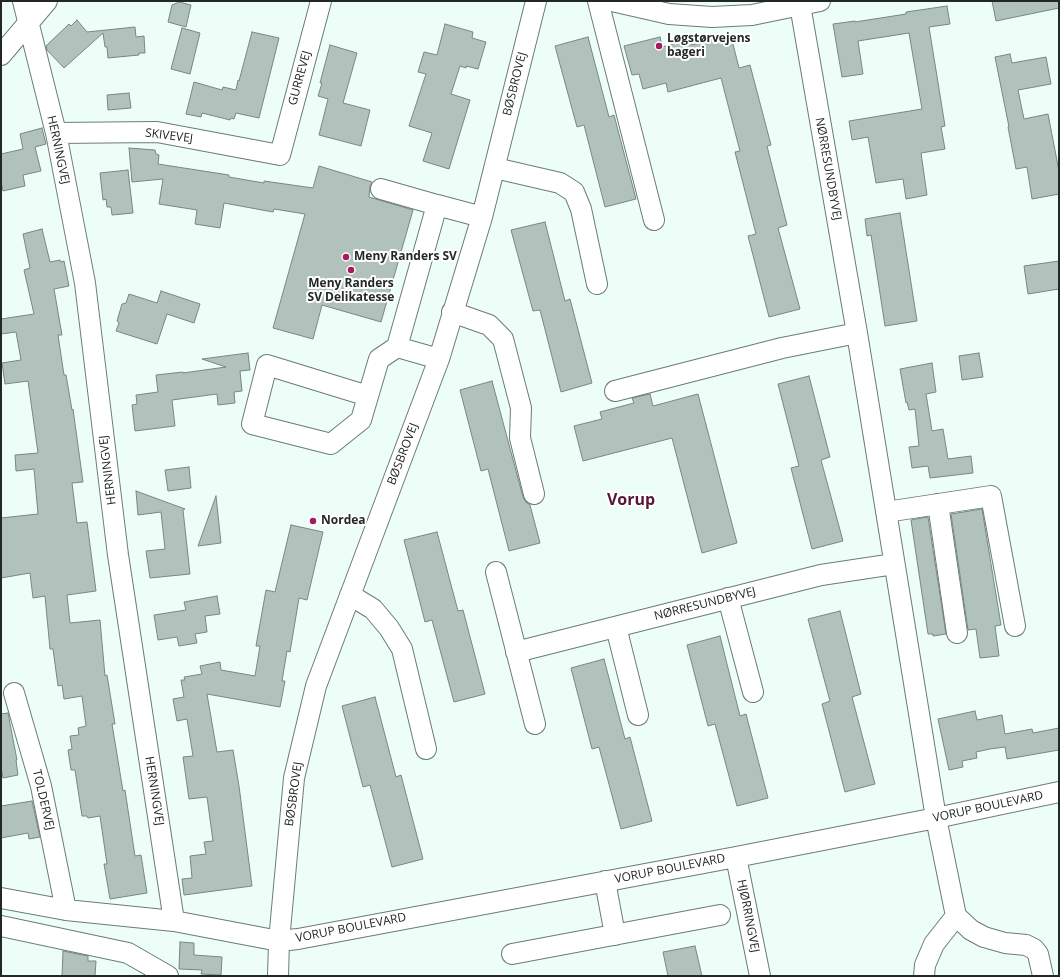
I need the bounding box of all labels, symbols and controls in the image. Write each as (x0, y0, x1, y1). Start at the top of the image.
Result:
place label: Løgstørvejens bageri (667, 32, 751, 60)
marker: Løgstørvejens bageri (654, 41, 664, 51)
street label: GURREVEJ (286, 49, 314, 107)
street label: BØSBROVEJ (500, 51, 530, 117)
street label: HERNINGVEJ (44, 114, 72, 186)
street label: NØRRESUNDBYVEJ (812, 116, 844, 222)
street label: SKIVEVEJ (144, 126, 194, 146)
place label: Meny Randers SV (354, 250, 457, 264)
marker: Meny Randers SV (341, 252, 351, 262)
marker: Meny Randers SV Delikatesse (346, 265, 356, 275)
place label: Meny Randers SV Delikatesse (308, 277, 394, 305)
street label: BØSBROVEJ (385, 421, 421, 487)
street label: HERNINGVEJ (97, 434, 119, 506)
district label: Vorup (607, 490, 655, 510)
place label: Nordea (321, 514, 366, 528)
marker: Nordea (308, 516, 318, 526)
street label: NØRRESUNDBYVEJ (653, 584, 757, 624)
street label: HERNINGVEJ (141, 755, 167, 827)
street label: BØSBROVEJ (282, 761, 306, 827)
street label: TOLDERVEJ (29, 768, 57, 832)
street label: VORUP BOULEVARD (931, 788, 1045, 826)
street label: VORUP BOULEVARD (613, 851, 727, 887)
street label: HJØRRINGVEJ (734, 878, 762, 954)
street label: VORUP BOULEVARD (294, 910, 408, 946)

